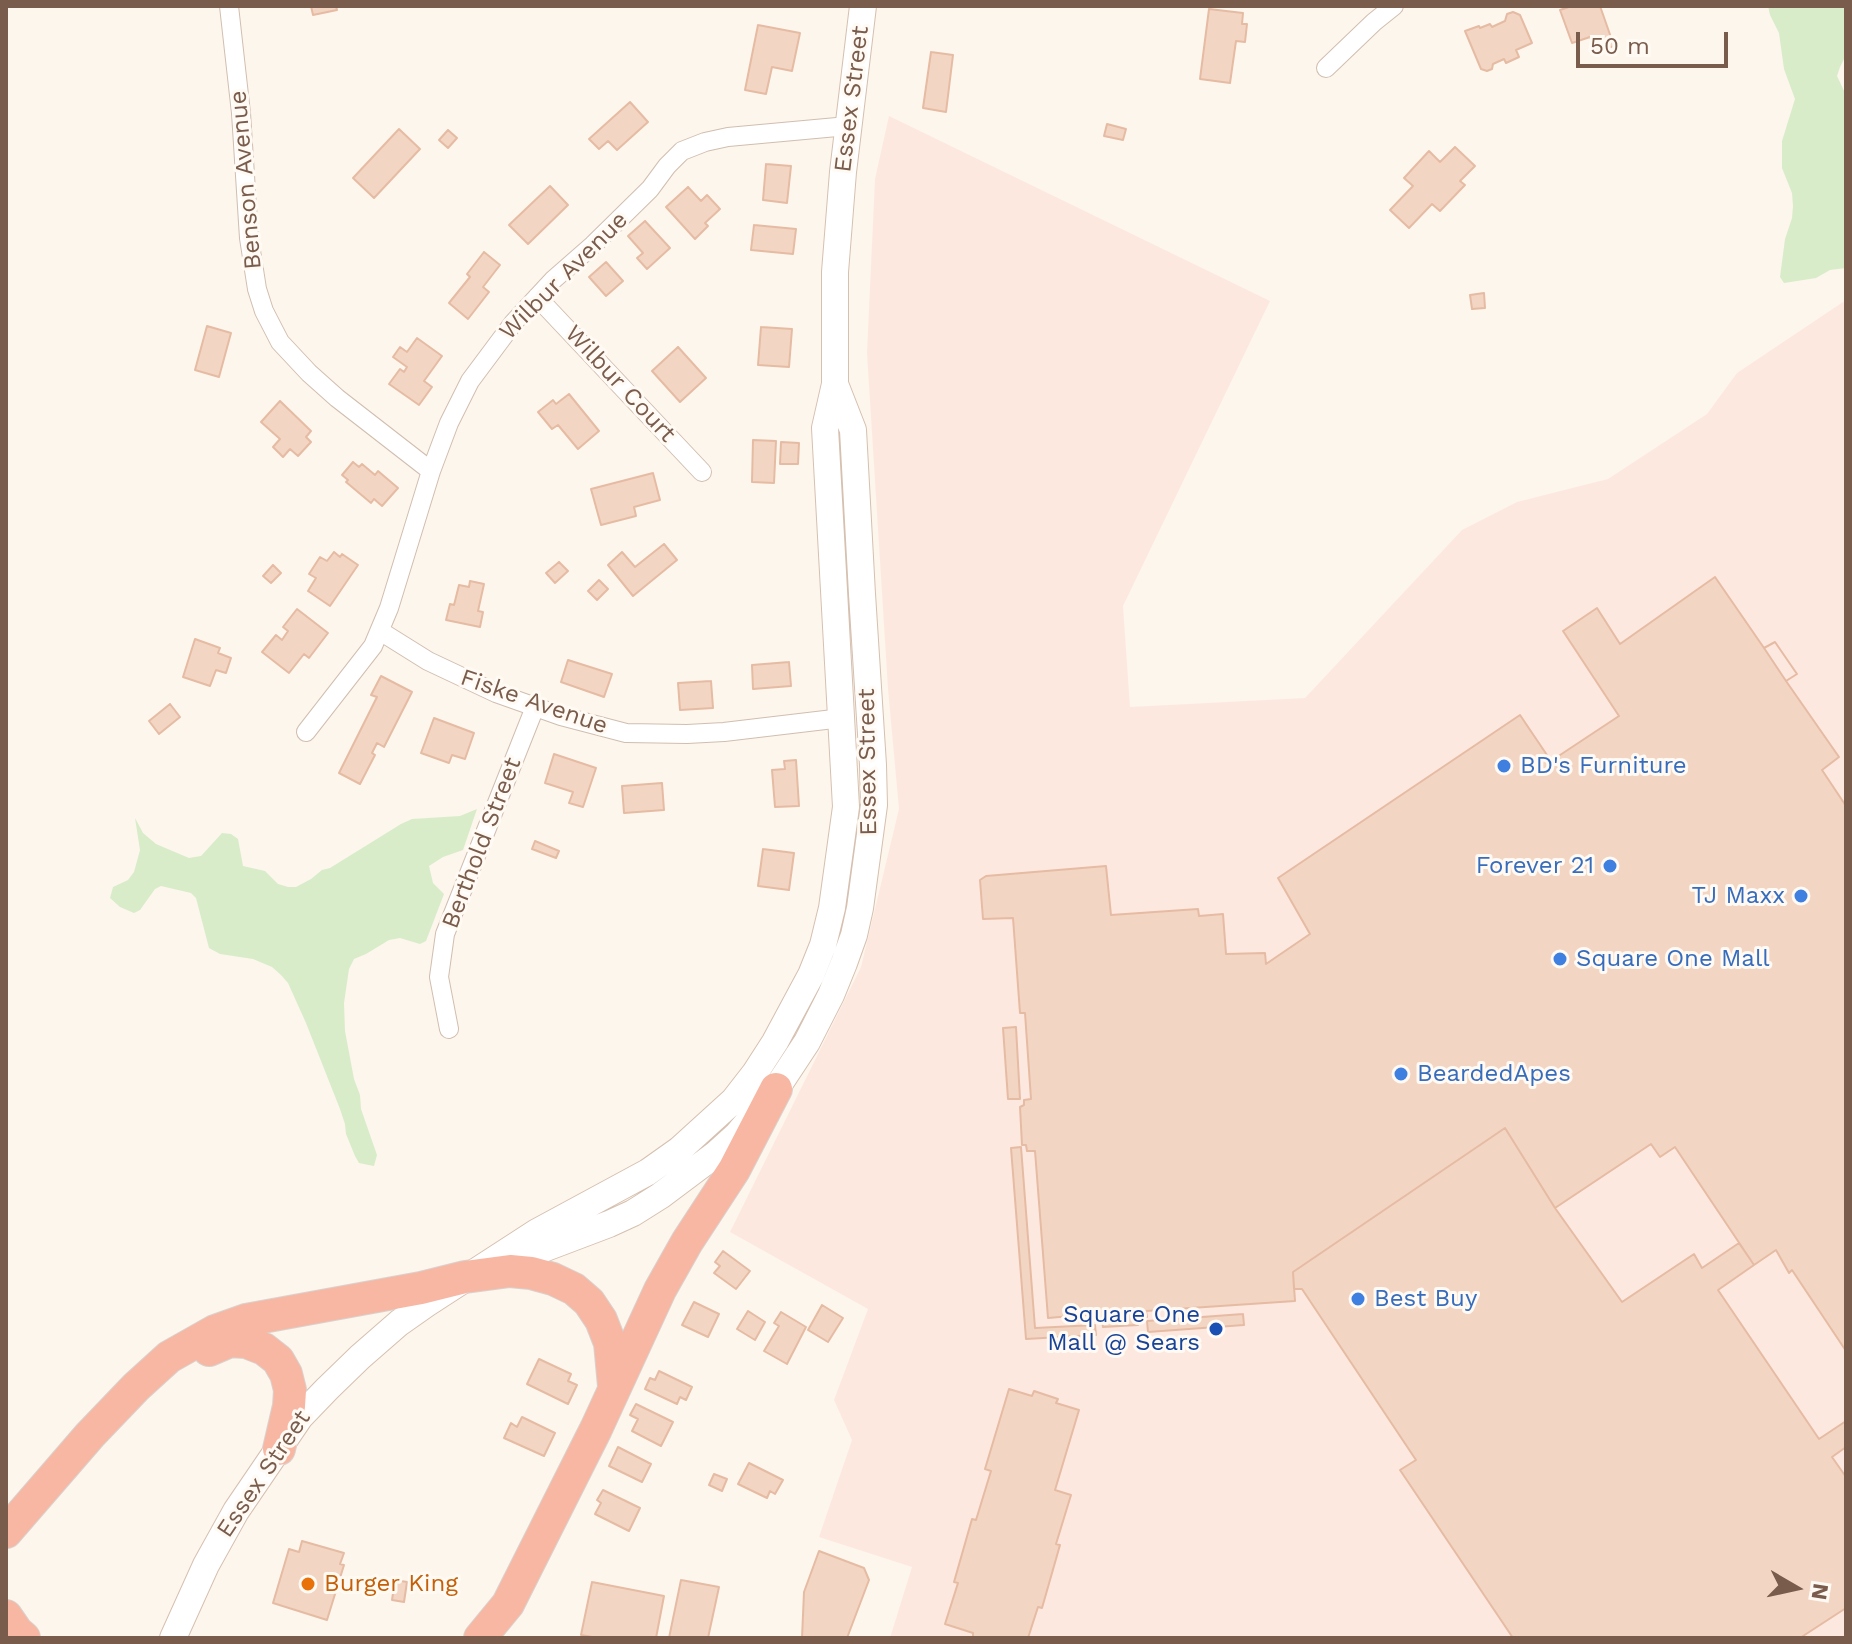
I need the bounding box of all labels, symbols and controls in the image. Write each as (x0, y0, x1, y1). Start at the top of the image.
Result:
scale bar (1580, 16, 1732, 66)
street label: Essex Street (829, 24, 875, 174)
text: 50 m (1590, 32, 1650, 60)
street label: Benson Avenue (224, 89, 268, 271)
street label: Wilbur Avenue (494, 206, 634, 346)
street label: Wilbur Court (559, 320, 681, 448)
street label: Fiske Avenue (457, 663, 611, 741)
street label: Essex Street (852, 688, 884, 836)
place label: BD's Furniture (1520, 752, 1687, 780)
street label: Berthold Street (436, 753, 528, 933)
marker: BD's Furniture (1495, 757, 1513, 775)
place label: Forever 21 (1476, 852, 1594, 880)
marker: Forever 21 (1601, 857, 1619, 875)
place label: TJ Maxx (1691, 882, 1785, 910)
marker: TJ Maxx (1792, 887, 1810, 905)
place label: Square One Mall (1576, 945, 1770, 973)
marker: Square One Mall (1551, 950, 1569, 968)
place label: BeardedApes (1417, 1060, 1571, 1088)
marker: BeardedApes (1392, 1065, 1410, 1083)
place label: Best Buy (1374, 1285, 1477, 1313)
marker: Best Buy (1349, 1290, 1367, 1308)
place label: Square One Mall @ Sears (1047, 1301, 1200, 1357)
marker: Square One Mall @ Sears (1207, 1320, 1225, 1338)
street label: Essex Street (211, 1405, 317, 1543)
north arrow (1756, 1548, 1836, 1628)
place label: Burger King (324, 1570, 458, 1598)
marker: Burger King (299, 1575, 317, 1593)
text: N (1807, 1582, 1834, 1602)

